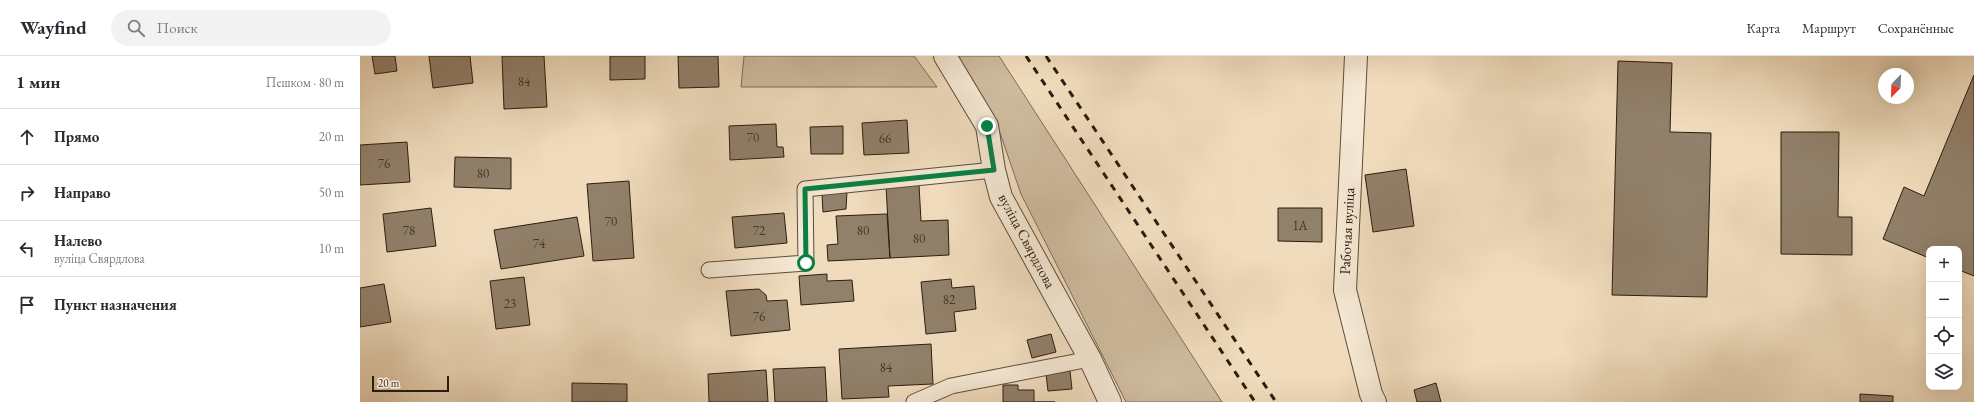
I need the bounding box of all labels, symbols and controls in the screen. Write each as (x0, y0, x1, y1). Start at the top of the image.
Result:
search box (111, 10, 391, 46)
text: Wayfind (20, 15, 87, 40)
icon: search (125, 17, 147, 39)
text: Поиск (157, 18, 198, 37)
text: Карта (1747, 19, 1780, 37)
text: Маршрут (1802, 19, 1856, 37)
text: Сохранённые (1878, 19, 1954, 37)
north arrow (1878, 68, 1914, 104)
text: 1 мин (16, 71, 60, 93)
house number: 84 (518, 73, 531, 90)
text: Пешком · 80 m (266, 74, 344, 91)
route end (978, 117, 996, 135)
icon: ahead (16, 126, 38, 148)
text: Прямо (54, 127, 99, 146)
text: 20 m (319, 128, 344, 145)
house number: 70 (747, 129, 759, 146)
house number: 66 (879, 130, 891, 147)
house number: 76 (378, 155, 390, 172)
house number: 80 (477, 165, 489, 182)
icon: right (16, 182, 38, 204)
text: Направо (54, 183, 111, 202)
text: 50 m (319, 184, 344, 201)
street label: Рабочая вуліца (1335, 187, 1358, 275)
street label: вуліца Свярдлова (994, 190, 1060, 291)
house number: 70 (605, 213, 617, 230)
house number: 1А (1292, 217, 1309, 234)
house number: 78 (403, 222, 415, 239)
house number: 72 (753, 222, 766, 239)
house number: 80 (857, 222, 869, 239)
house number: 80 (913, 230, 925, 247)
text: Налево (54, 231, 102, 250)
house number: 74 (533, 235, 546, 252)
icon: left (16, 238, 38, 260)
text: 10 m (319, 240, 344, 257)
map controls (1926, 246, 1962, 390)
button: + (1926, 246, 1962, 282)
text: вуліца Свярдлова (54, 250, 145, 267)
route start (797, 254, 815, 272)
button: − (1926, 282, 1962, 318)
house number: 82 (943, 291, 956, 308)
icon: arrive (16, 294, 38, 316)
text: Пункт назначения (54, 295, 177, 314)
house number: 23 (504, 295, 516, 312)
house number: 76 (753, 308, 765, 325)
button: locate (1926, 318, 1962, 354)
button: layers (1926, 354, 1962, 390)
house number: 84 (880, 359, 893, 376)
scale bar (372, 374, 449, 393)
text: 20 m (378, 376, 399, 390)

